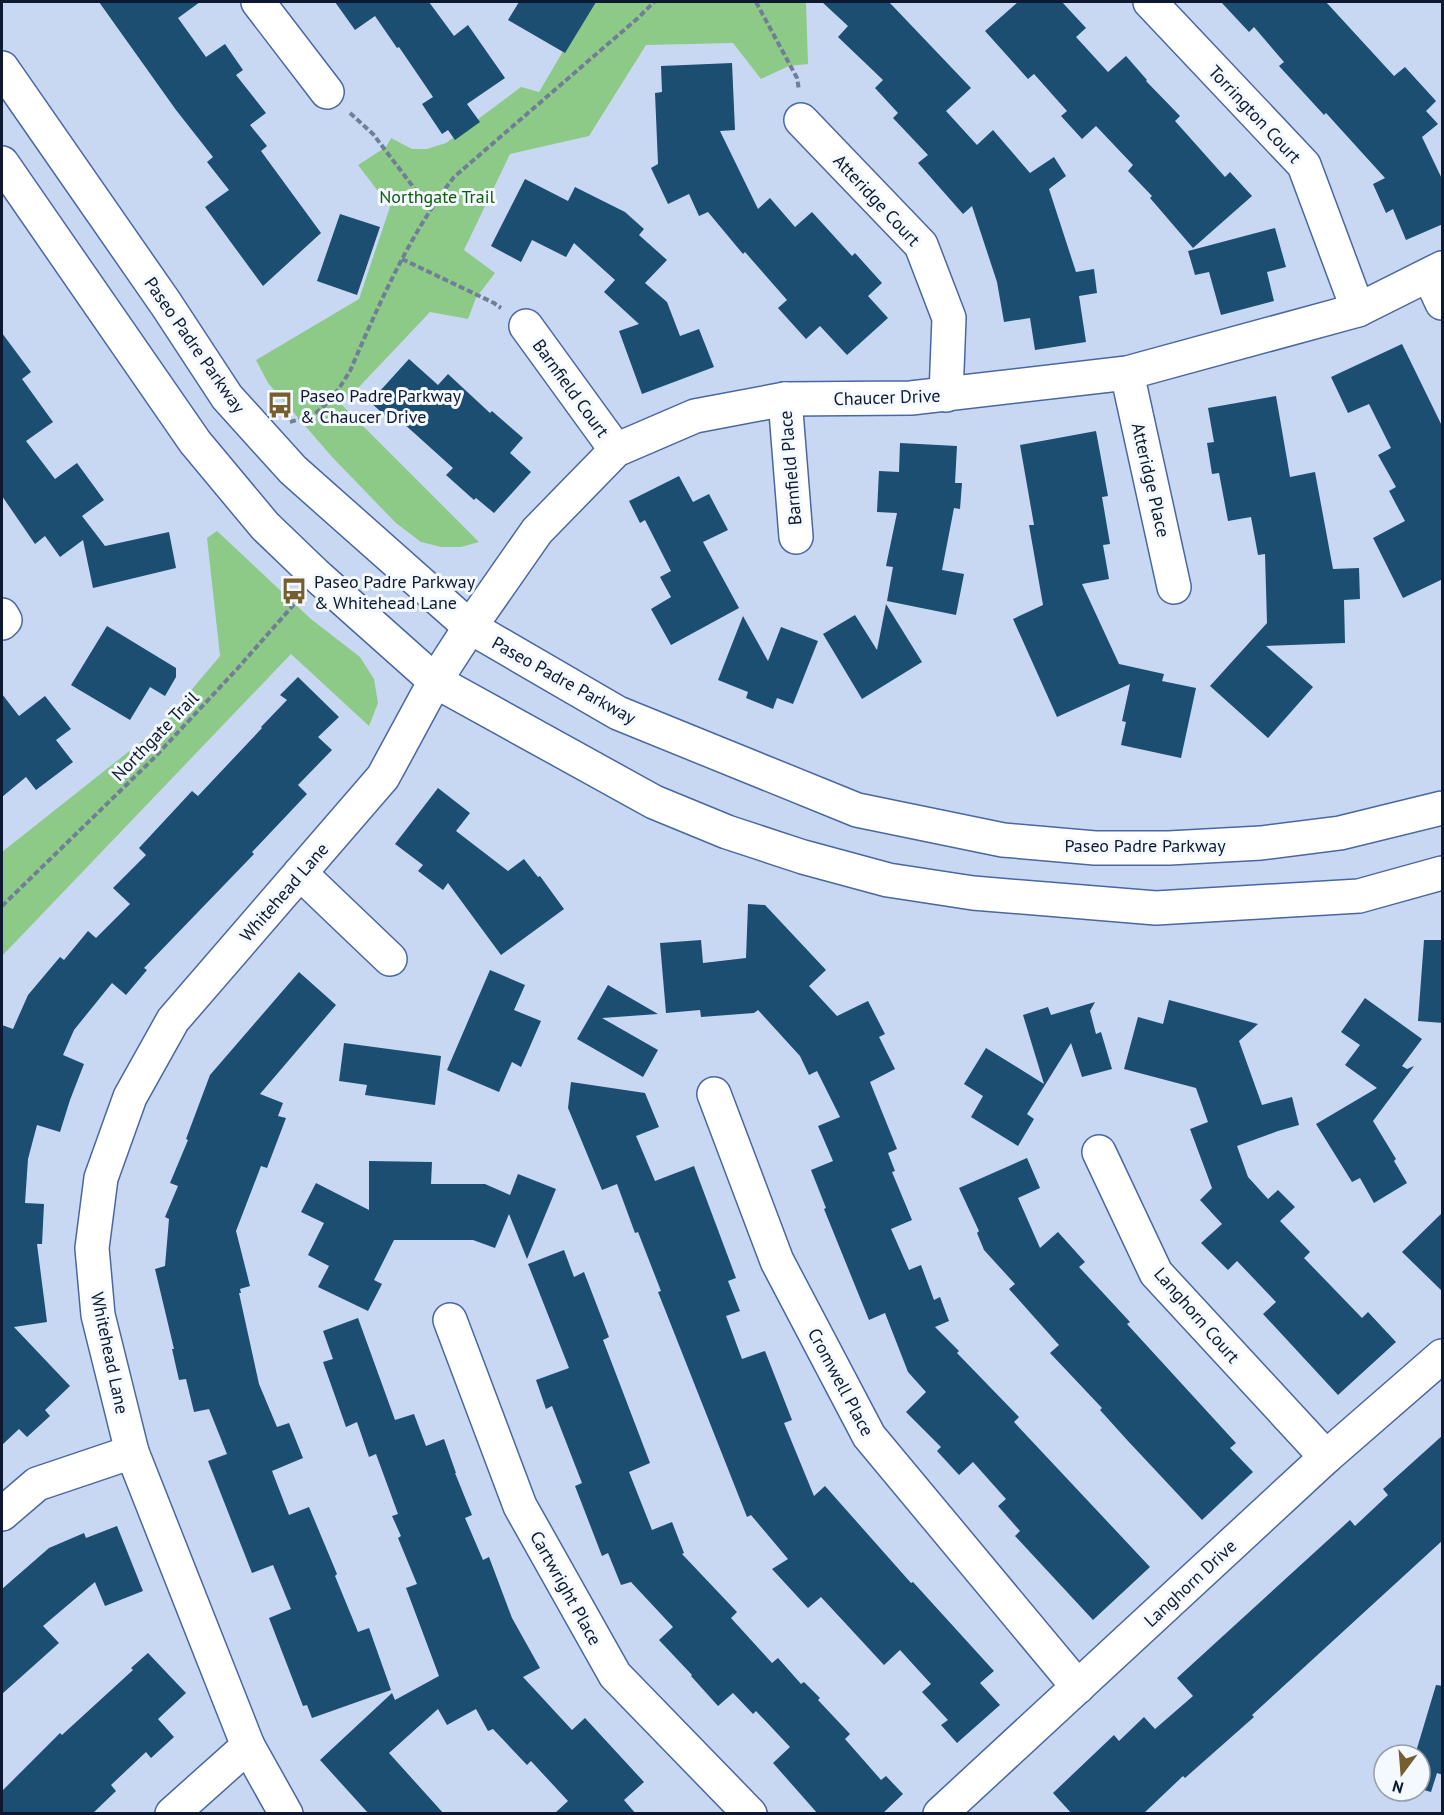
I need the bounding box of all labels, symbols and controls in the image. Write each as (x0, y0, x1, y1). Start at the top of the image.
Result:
street label: Torrington Court (1204, 60, 1306, 168)
street label: Atteridge Court (829, 149, 925, 251)
park label: Northgate Trail (379, 185, 495, 208)
street label: Paseo Padre Parkway (139, 272, 251, 418)
street label: Barnfield Court (528, 334, 614, 442)
place label: Paseo Padre Parkway & Chaucer Drive (300, 384, 462, 428)
street label: Chaucer Drive (833, 384, 941, 410)
bus stop icon: Paseo Padre Parkway & Chaucer Drive (265, 390, 295, 420)
street label: Barnfield Place (774, 410, 806, 526)
street label: Atteridge Place (1127, 421, 1175, 539)
place label: Paseo Padre Parkway & Whitehead Lane (314, 570, 476, 614)
bus stop icon: Paseo Padre Parkway & Whitehead Lane (279, 576, 309, 606)
street label: Paseo Padre Parkway (488, 631, 641, 729)
street label: Northgate Trail (107, 686, 204, 786)
street label: Paseo Padre Parkway (1064, 834, 1226, 857)
street label: Whitehead Lane (235, 838, 333, 946)
street label: Langhorn Court (1149, 1262, 1245, 1368)
street label: Whitehead Lane (86, 1290, 134, 1416)
street label: Cromwell Place (803, 1324, 879, 1440)
street label: Cartwright Place (525, 1527, 607, 1649)
street label: Langhorn Drive (1139, 1534, 1241, 1632)
north arrow (1372, 1743, 1432, 1803)
text: N (1390, 1776, 1406, 1798)

